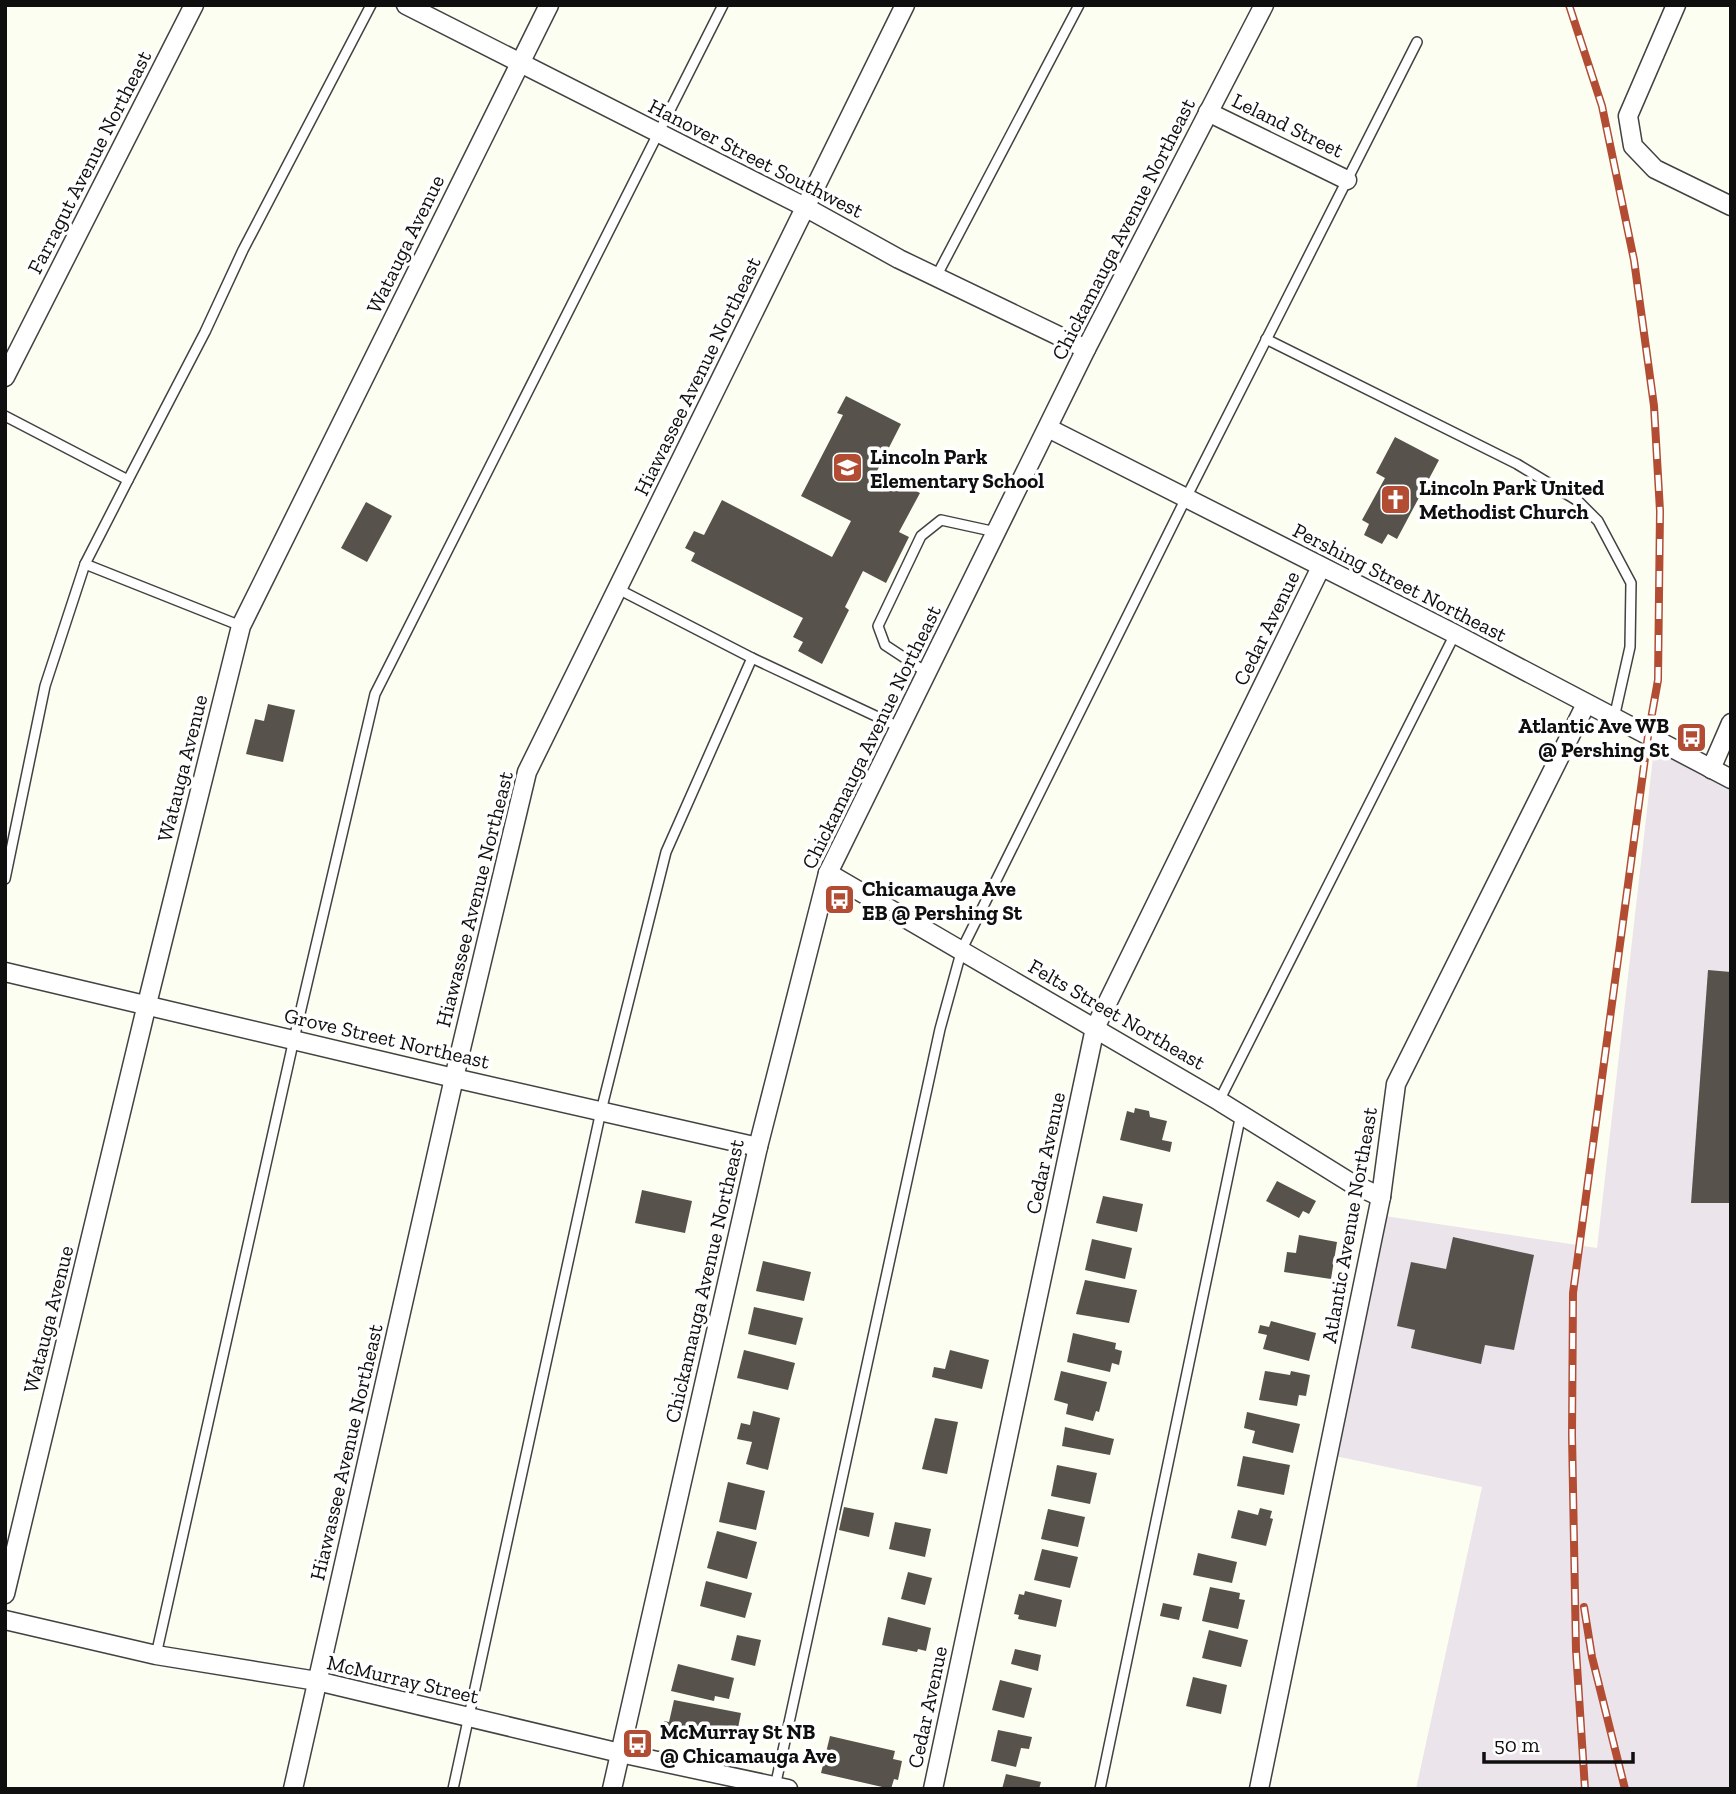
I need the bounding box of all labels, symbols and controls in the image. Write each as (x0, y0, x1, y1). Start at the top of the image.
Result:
street label: Farragut Avenue Northeast (22, 46, 156, 278)
street label: Leland Street (1228, 87, 1348, 163)
street label: Hanover Street Southwest (645, 93, 868, 223)
street label: Chickamauga Avenue Northeast (1046, 94, 1200, 364)
street label: Watauga Avenue (361, 171, 449, 317)
street label: Hiawassee Avenue Northeast (628, 252, 766, 499)
place label: Lincoln Park Elementary School (870, 444, 1044, 493)
school or university icon: Lincoln Park Elementary School (830, 451, 864, 485)
place label: Lincoln Park United Methodist Church (1419, 475, 1604, 524)
church icon: Lincoln Park United Methodist Church (1379, 482, 1413, 516)
street label: Pershing Street Northeast (1289, 517, 1511, 647)
street label: Cedar Avenue (1228, 567, 1305, 689)
street label: Chickamauga Avenue Northeast (796, 601, 946, 873)
street label: Watauga Avenue (152, 692, 212, 844)
place label: Atlantic Ave WB @ Pershing St (1518, 713, 1670, 762)
bus stop icon: Atlantic Ave WB @ Pershing St (1675, 720, 1709, 754)
street label: Hiawassee Avenue Northeast (430, 768, 518, 1029)
place label: Chicamauga Ave EB @ Pershing St (862, 876, 1023, 925)
bus stop icon: Chicamauga Ave EB @ Pershing St (822, 883, 856, 917)
street label: Felts Street Northeast (1024, 953, 1210, 1075)
street label: Grove Street Northeast (282, 1002, 492, 1074)
street label: Cedar Avenue (1020, 1090, 1070, 1216)
street label: Atlantic Avenue Northeast (1316, 1105, 1382, 1345)
street label: Chickamauga Avenue Northeast (659, 1137, 749, 1425)
street label: Watauga Avenue (18, 1243, 78, 1395)
street label: Hiawassee Avenue Northeast (304, 1321, 388, 1583)
street label: Cedar Avenue (902, 1644, 952, 1770)
street label: McMurray Street (325, 1649, 482, 1709)
place label: McMurray St NB @ Chicamauga Ave (660, 1719, 837, 1768)
scale bar (1484, 1720, 1633, 1764)
bus stop icon: McMurray St NB @ Chicamauga Ave (620, 1726, 654, 1760)
text: 50 m (1494, 1732, 1540, 1757)

